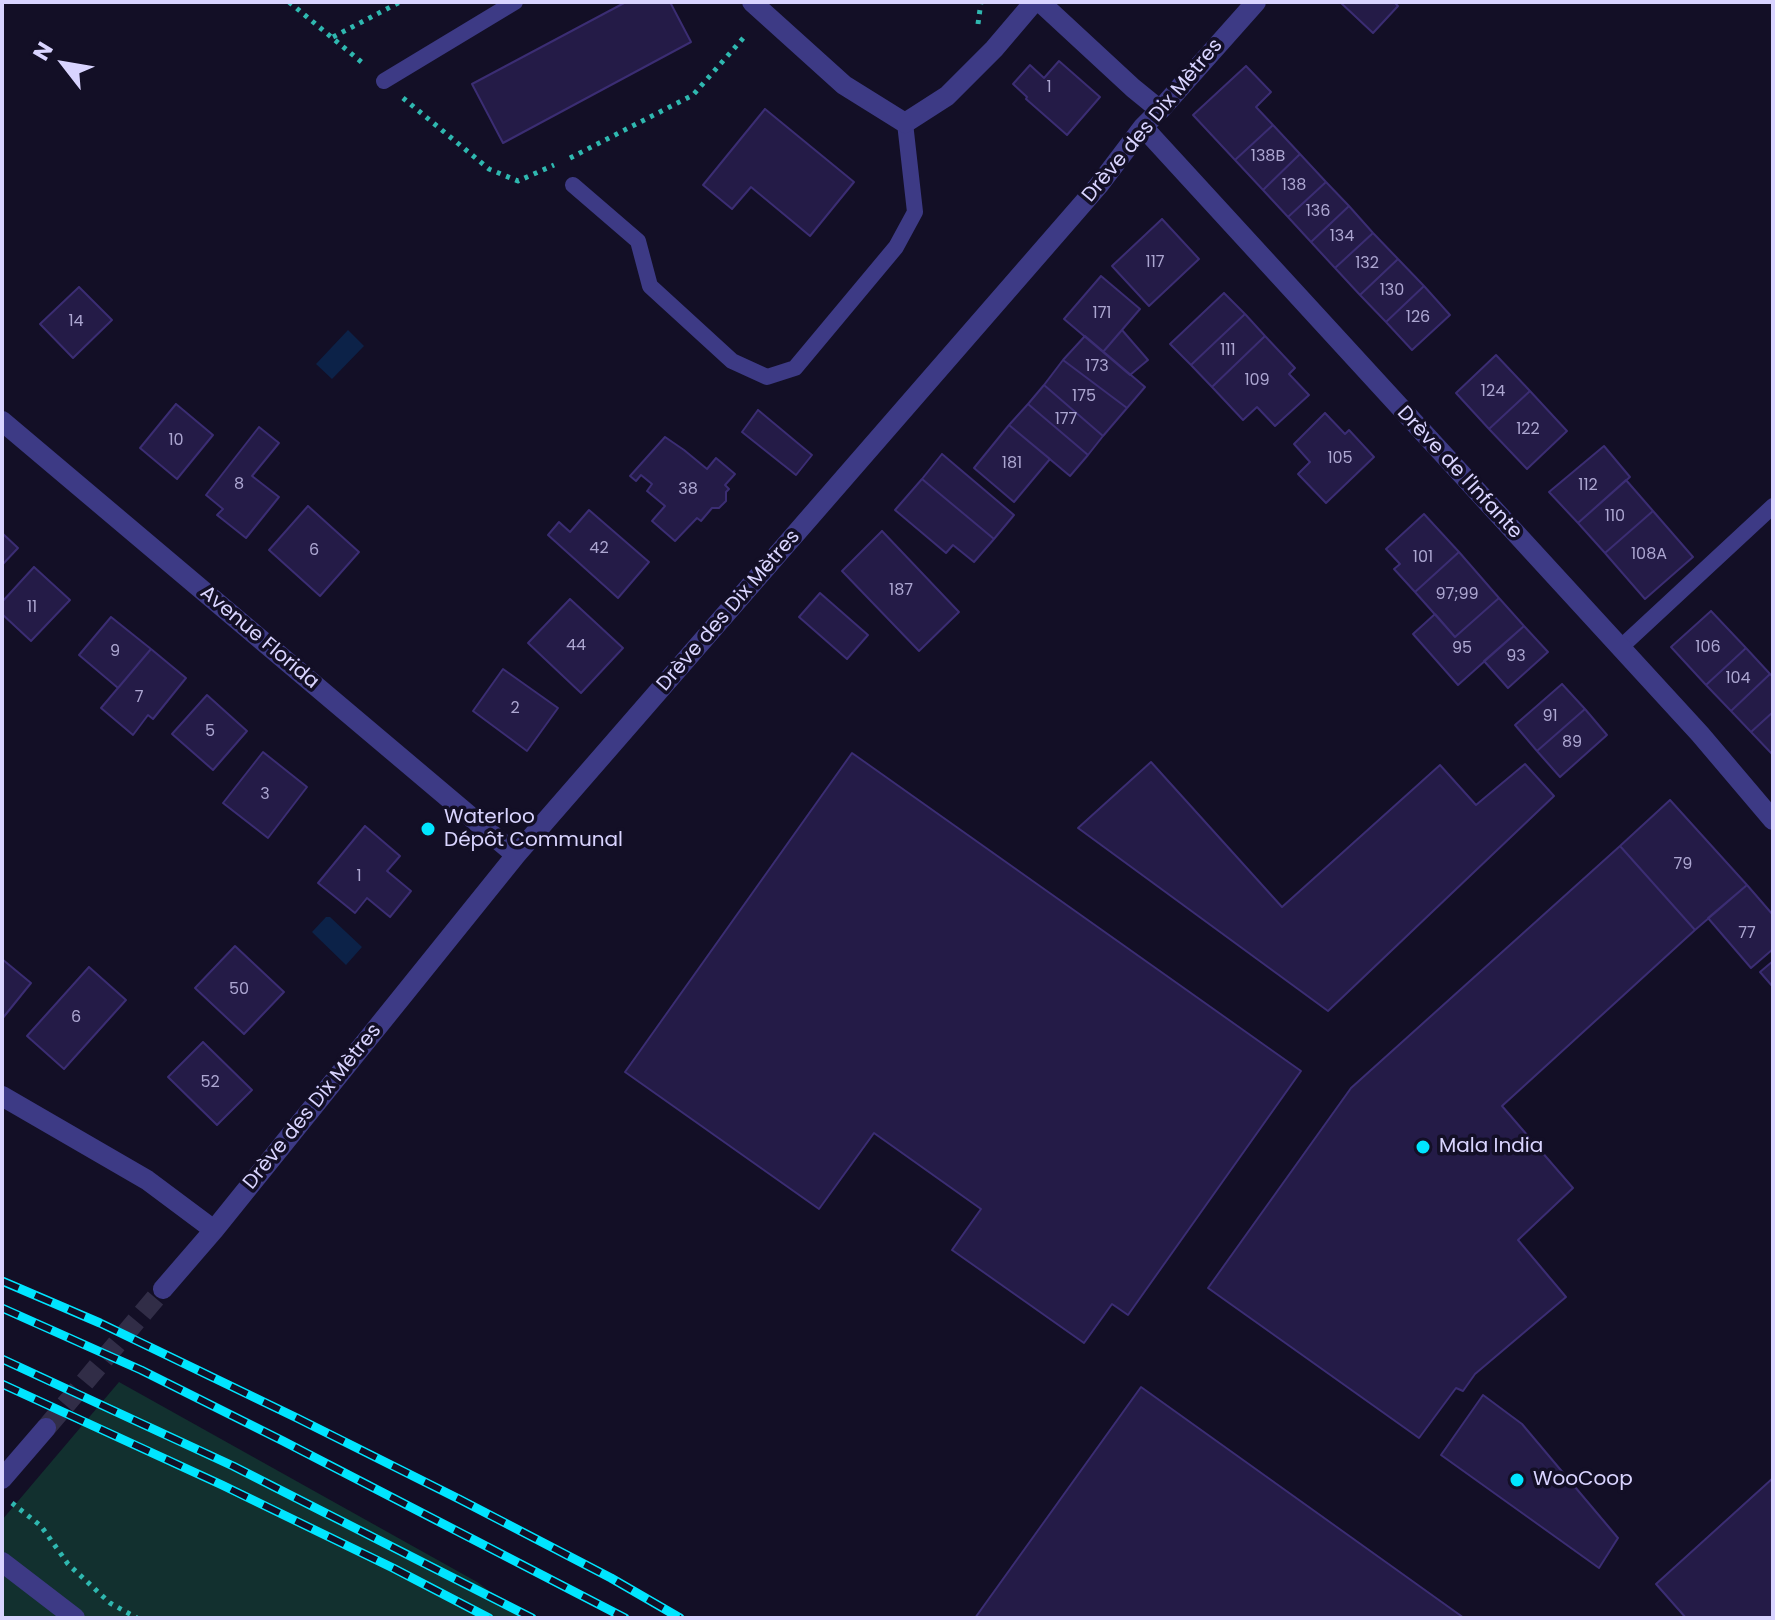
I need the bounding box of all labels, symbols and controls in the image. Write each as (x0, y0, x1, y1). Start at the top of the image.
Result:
north arrow (24, 24, 104, 104)
street label: Drève des Dix Mètres (1078, 34, 1228, 208)
text: N (25, 36, 61, 66)
house number: 1 (1046, 78, 1052, 98)
house number: 138B (1251, 147, 1285, 167)
house number: 138 (1282, 176, 1306, 196)
house number: 136 (1306, 202, 1330, 222)
house number: 134 (1330, 227, 1354, 247)
house number: 117 (1146, 253, 1164, 273)
house number: 132 (1355, 254, 1379, 274)
house number: 130 (1380, 281, 1404, 301)
house number: 171 (1093, 304, 1111, 324)
house number: 126 (1406, 308, 1430, 328)
house number: 14 (68, 312, 84, 332)
house number: 111 (1220, 341, 1236, 361)
house number: 173 (1085, 357, 1109, 377)
house number: 109 (1244, 371, 1270, 391)
house number: 124 (1481, 382, 1505, 402)
house number: 175 (1072, 387, 1096, 407)
street label: Drève de l'Infante (1391, 402, 1527, 544)
house number: 177 (1055, 410, 1077, 430)
house number: 122 (1516, 420, 1540, 440)
house number: 10 (168, 431, 184, 451)
house number: 105 (1327, 449, 1353, 469)
house number: 181 (1002, 454, 1022, 474)
house number: 8 (234, 475, 244, 495)
house number: 112 (1578, 476, 1598, 496)
house number: 38 (678, 480, 698, 500)
house number: 110 (1605, 507, 1625, 527)
street label: Drève des Dix Mètres (652, 525, 806, 697)
house number: 42 (589, 539, 609, 559)
house number: 6 (309, 541, 319, 561)
house number: 108A (1631, 545, 1667, 565)
house number: 101 (1413, 548, 1433, 568)
street label: Avenue Florida (195, 581, 323, 695)
house number: 187 (889, 581, 913, 601)
house number: 97;99 (1435, 585, 1479, 605)
house number: 11 (27, 598, 37, 618)
house number: 44 (566, 636, 586, 656)
house number: 106 (1695, 638, 1721, 658)
house number: 95 (1452, 639, 1472, 659)
house number: 9 (110, 642, 120, 662)
house number: 93 (1506, 647, 1526, 667)
house number: 104 (1725, 669, 1751, 689)
house number: 7 (135, 688, 143, 708)
house number: 2 (510, 699, 520, 719)
house number: 91 (1542, 707, 1558, 727)
house number: 5 (205, 722, 215, 742)
house number: 89 (1562, 733, 1582, 753)
house number: 3 (260, 785, 270, 805)
place label: Waterloo Dépôt Communal (444, 806, 623, 853)
marker: Waterloo Dépôt Communal (419, 820, 437, 838)
house number: 79 (1674, 855, 1692, 875)
house number: 1 (356, 867, 362, 887)
house number: 77 (1738, 924, 1756, 944)
house number: 50 (229, 980, 249, 1000)
house number: 6 (71, 1008, 81, 1028)
street label: Drève des Dix Mètres (239, 1019, 387, 1195)
house number: 52 (200, 1073, 220, 1093)
place label: Mala India (1439, 1135, 1543, 1159)
marker: Mala India (1414, 1138, 1432, 1156)
place label: WooCoop (1533, 1468, 1633, 1492)
marker: WooCoop (1508, 1471, 1526, 1489)

